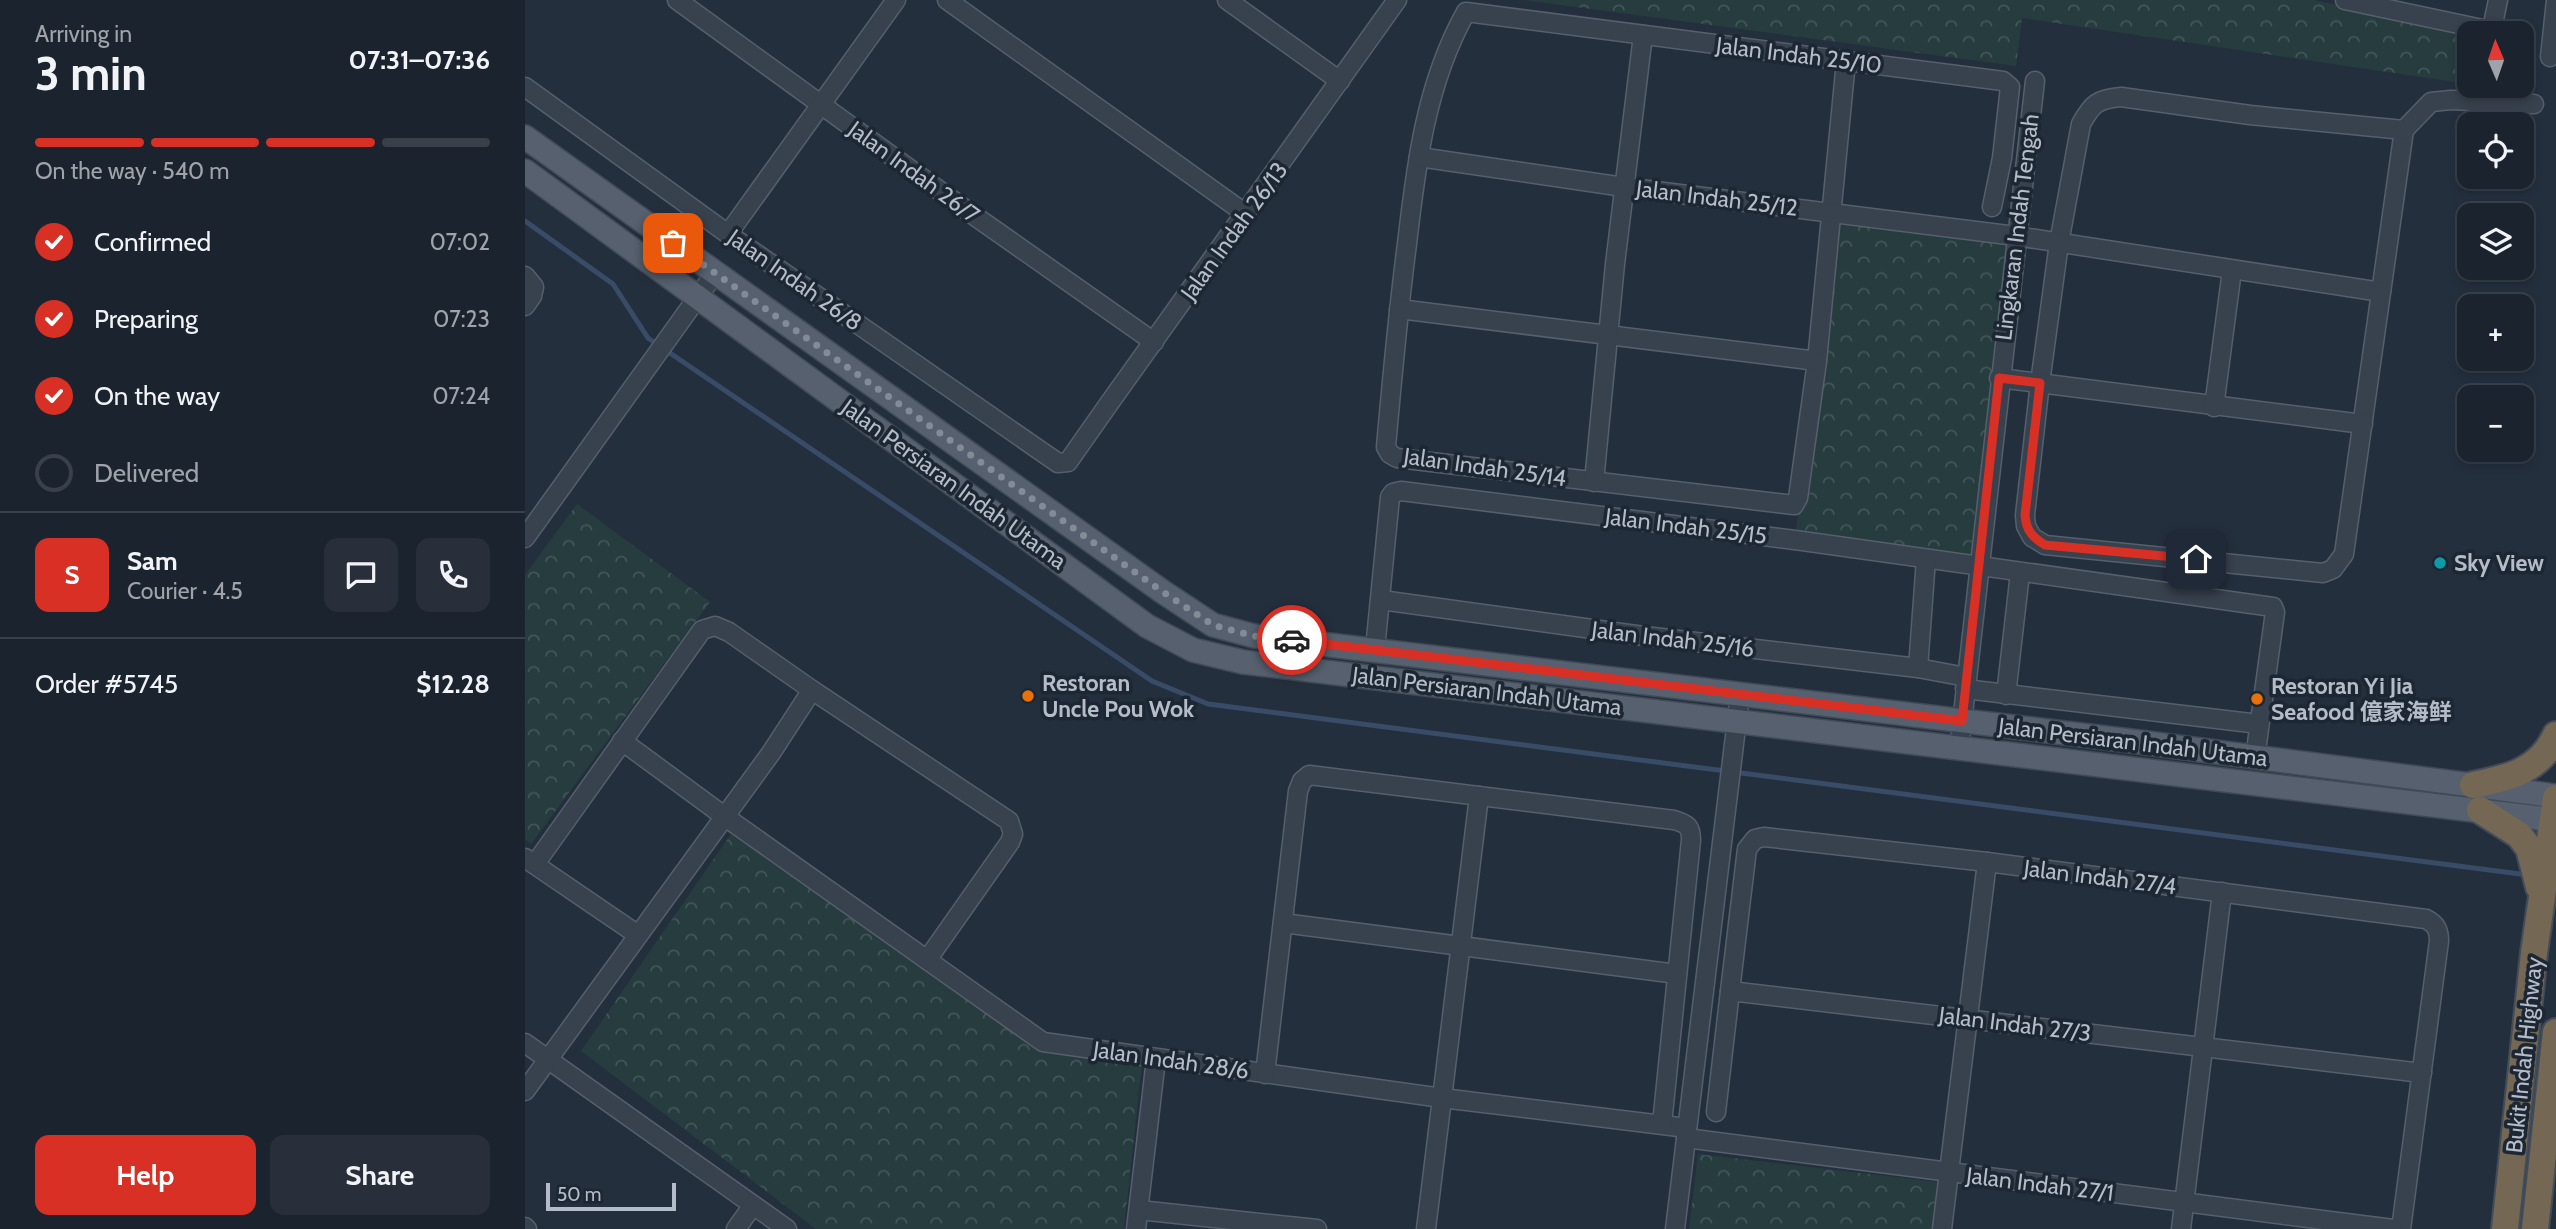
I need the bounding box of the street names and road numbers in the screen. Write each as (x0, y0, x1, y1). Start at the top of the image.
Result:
street label: Jalan Indah 25/10 (1714, 31, 1883, 79)
street label: Lingkaran Indah Tengah (1989, 112, 2045, 342)
street label: Jalan Indah 26/7 (842, 114, 985, 229)
street label: Jalan Indah 26/13 (1174, 157, 1293, 306)
street label: Jalan Indah 25/12 (1634, 174, 1799, 222)
street label: Jalan Indah 26/8 (722, 223, 868, 337)
street label: Jalan Persiaran Indah Utama (835, 392, 1072, 575)
street label: Jalan Indah 25/14 (1401, 442, 1568, 492)
street label: Jalan Indah 25/15 (1602, 502, 1769, 550)
street label: Jalan Indah 25/16 (1589, 615, 1756, 663)
street label: Jalan Persiaran Indah Utama (1350, 660, 1623, 721)
street label: Jalan Persiaran Indah Utama (1996, 711, 2269, 772)
street label: Jalan Indah 27/4 (2021, 854, 2178, 900)
street label: Bukit Indah Highway (2500, 955, 2548, 1155)
street label: Jalan Indah 27/3 (1936, 1001, 2093, 1047)
street label: Jalan Indah 28/6 (1090, 1035, 1251, 1085)
street label: Jalan Indah 27/1 (1964, 1161, 2115, 1207)

